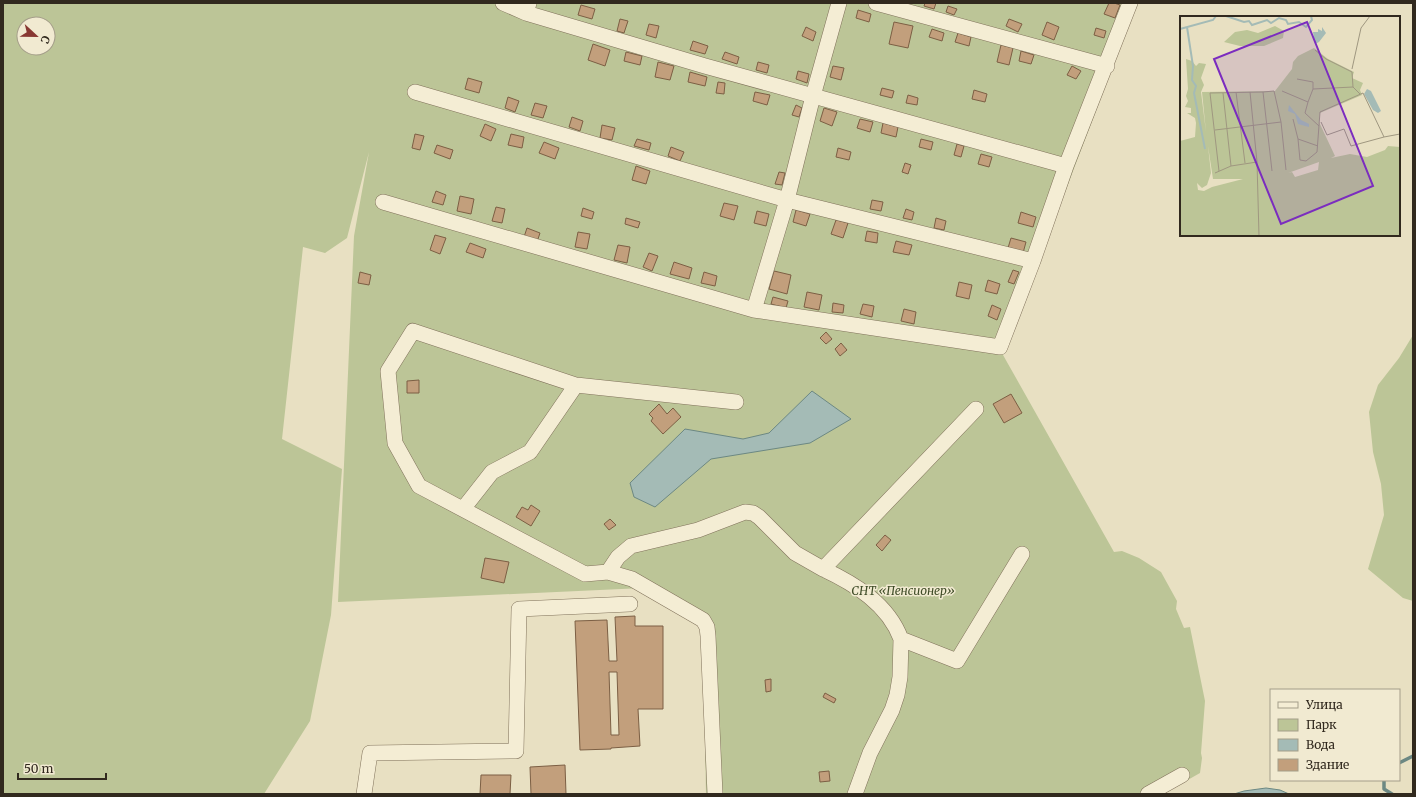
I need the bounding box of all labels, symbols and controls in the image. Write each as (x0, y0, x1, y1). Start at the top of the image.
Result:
north arrow (16, 16, 56, 56)
inset map (1180, 16, 1400, 236)
text: С (37, 34, 53, 46)
park label: СНТ «Пенсионер» (851, 583, 955, 598)
legend (1270, 689, 1400, 781)
text: Улица (1305, 697, 1343, 712)
text: Парк (1306, 717, 1337, 732)
text: Вода (1306, 737, 1336, 752)
scale bar (18, 755, 106, 781)
text: Здание (1306, 757, 1349, 772)
text: 50 m (24, 761, 53, 776)

